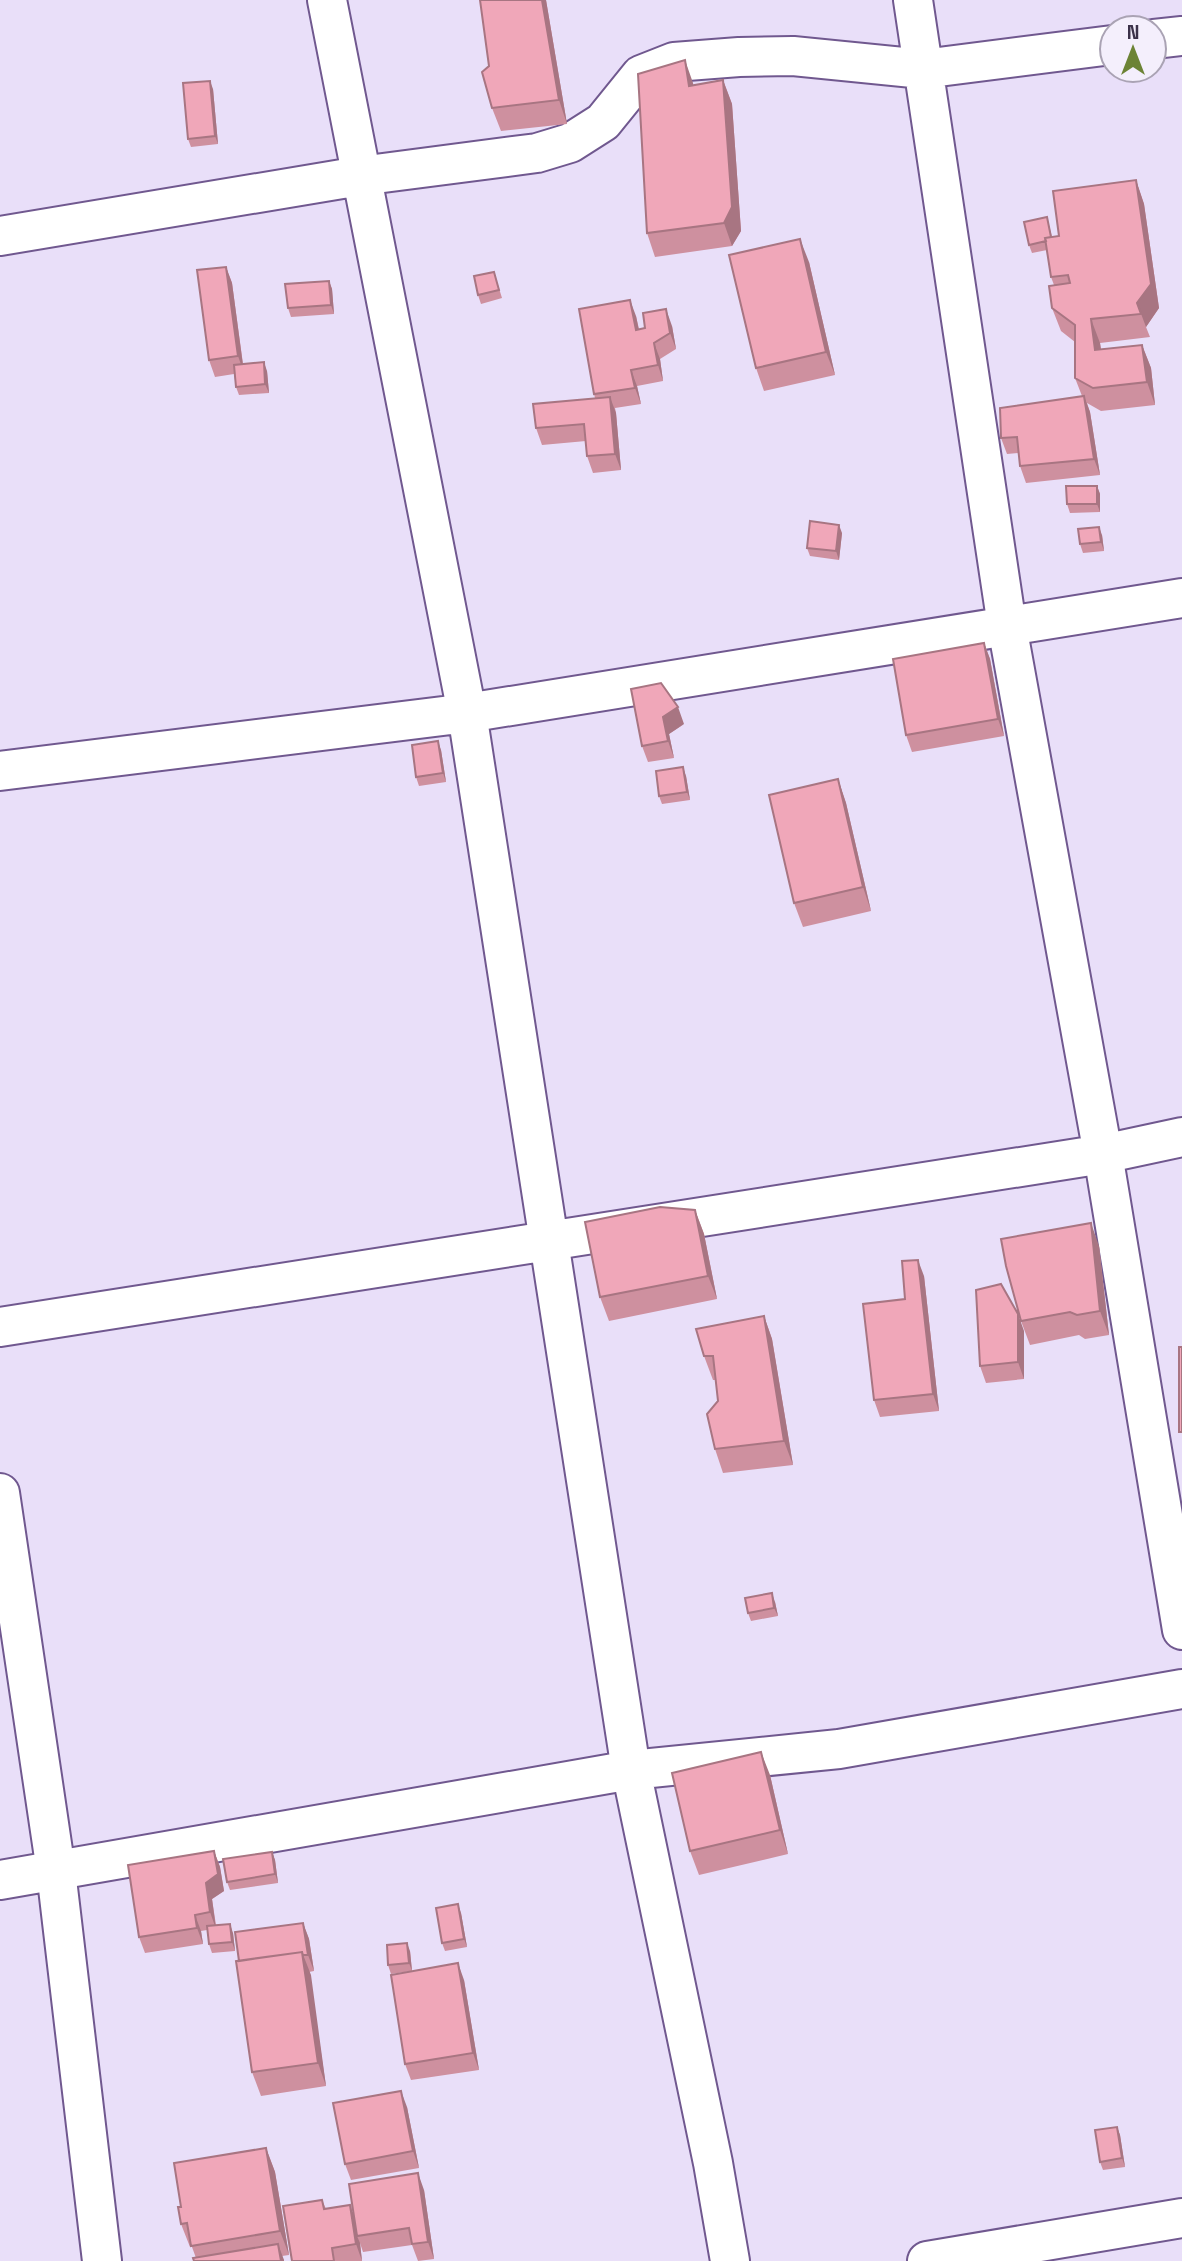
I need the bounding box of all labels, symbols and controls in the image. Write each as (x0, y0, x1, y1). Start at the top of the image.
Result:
north arrow (1098, 14, 1168, 84)
text: N (1127, 20, 1139, 45)

